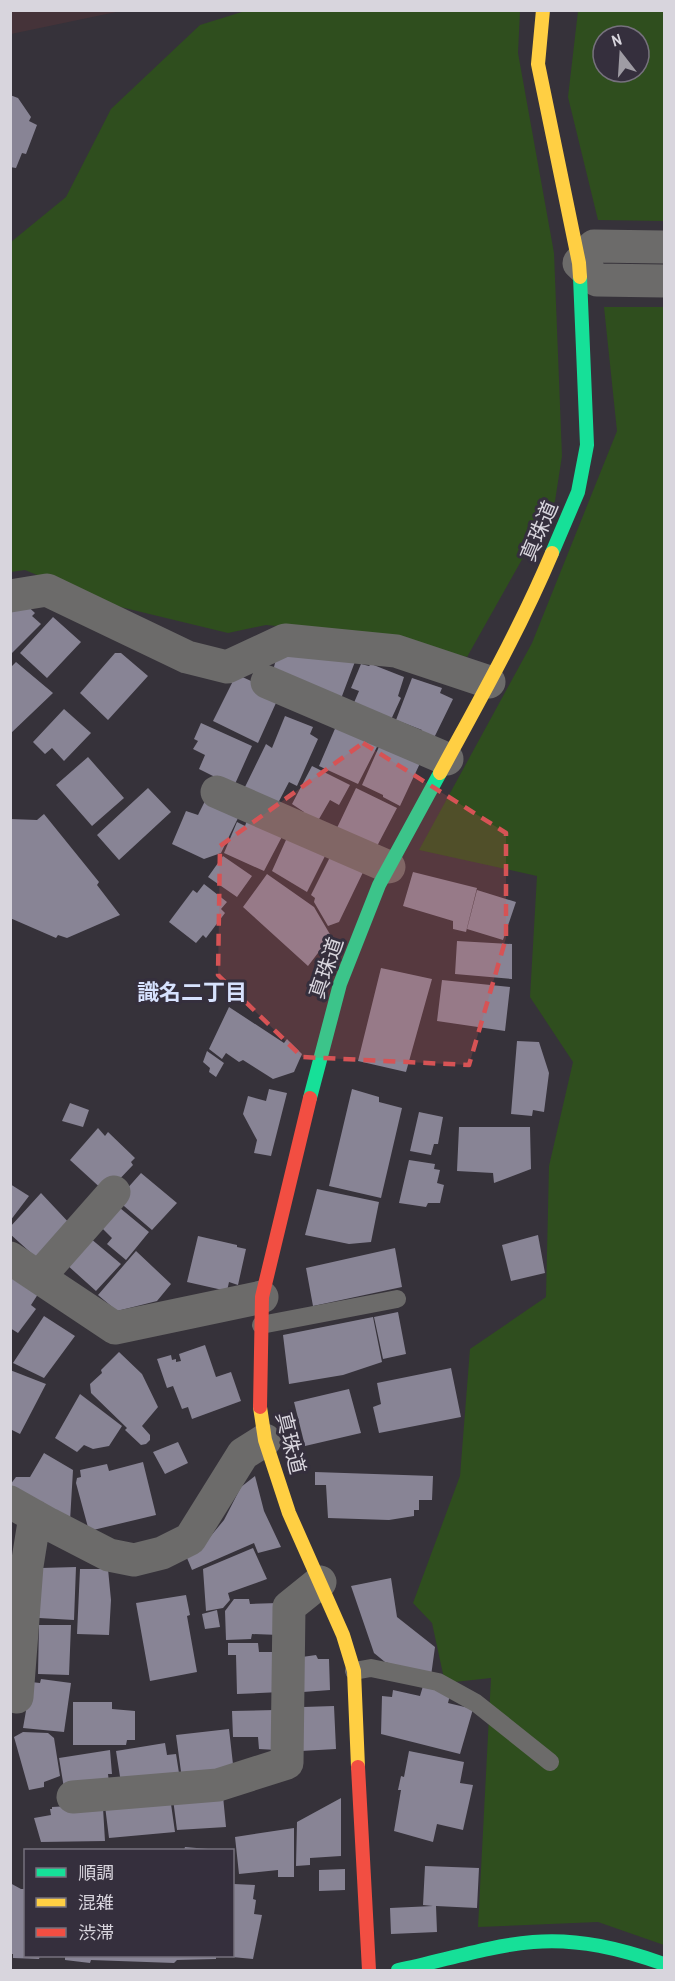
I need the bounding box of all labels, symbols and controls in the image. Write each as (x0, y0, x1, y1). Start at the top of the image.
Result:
north arrow (591, 24, 651, 84)
text: N (609, 28, 624, 52)
street label: 真珠道 (513, 496, 565, 566)
street label: 真珠道 (302, 933, 350, 1003)
district label: 識名二丁目 (137, 977, 247, 1007)
street label: 真珠道 (269, 1409, 313, 1477)
legend (24, 1849, 234, 1957)
text: 順調 (78, 1860, 114, 1885)
text: 混雑 (78, 1890, 114, 1915)
text: 渋滞 (78, 1920, 114, 1945)

